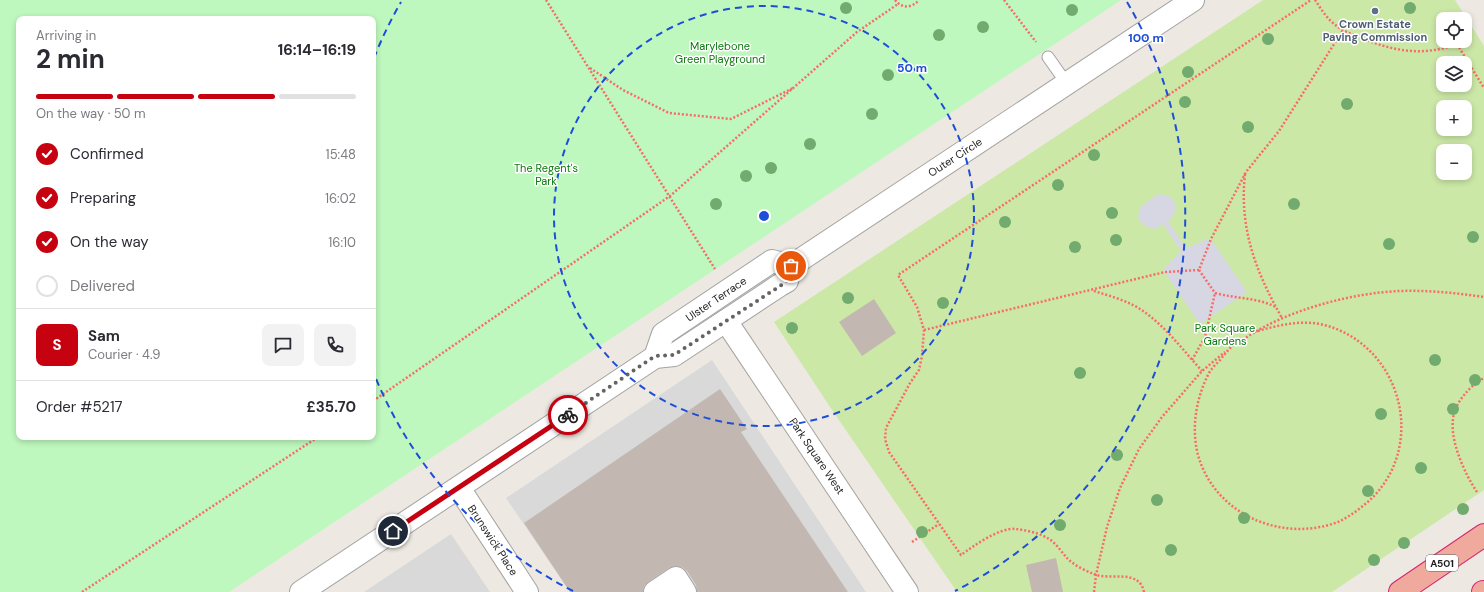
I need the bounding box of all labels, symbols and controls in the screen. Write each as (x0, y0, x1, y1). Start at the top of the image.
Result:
marker: Crown Estate Paving Commission (1370, 6, 1380, 16)
map controls (1436, 12, 1472, 180)
button: locate (1436, 12, 1472, 48)
place label: Crown Estate Paving Commission (1323, 17, 1428, 44)
text: Arriving in (36, 27, 96, 44)
text: 100 m (1128, 30, 1164, 46)
park label: Marylebone Green Playground (675, 39, 765, 66)
text: 16:14–16:19 (278, 40, 356, 60)
text: 2 min (36, 42, 105, 76)
button: layers (1436, 56, 1472, 92)
text: 50 m (897, 60, 927, 76)
button: + (1436, 100, 1472, 136)
text: On the way · 50 m (36, 105, 146, 122)
street label: Outer Circle (925, 134, 985, 180)
icon: check (36, 143, 58, 165)
text: Confirmed (70, 144, 144, 164)
button: − (1436, 144, 1472, 180)
text: 15:48 (326, 146, 356, 163)
park label: The Regent's Park (514, 161, 578, 188)
icon: check (36, 187, 58, 209)
text: Preparing (70, 188, 136, 208)
text: 16:02 (325, 190, 356, 207)
centre of rings (757, 209, 771, 223)
icon: check (36, 231, 58, 253)
text: On the way (70, 232, 149, 252)
text: 16:10 (328, 234, 356, 251)
pin (774, 249, 808, 283)
icon: bag (780, 255, 802, 277)
street label: Ulster Terrace (683, 274, 749, 324)
text: Delivered (70, 276, 135, 296)
park label: Park Square Gardens (1195, 321, 1255, 348)
button: chat (262, 324, 304, 366)
button: phone (314, 324, 356, 366)
text: Sam (88, 326, 120, 346)
text: S (52, 335, 62, 355)
text: Courier · 4.9 (88, 346, 160, 363)
courier (548, 395, 588, 435)
text: Order #5217 (36, 397, 123, 417)
text: £35.70 (306, 397, 356, 417)
icon: bike (557, 404, 579, 426)
street label: Park Square West (786, 415, 848, 497)
street label: Brunswick Place (465, 502, 521, 578)
pin (376, 514, 410, 548)
icon: home (382, 520, 404, 542)
road number: A501 (1426, 555, 1458, 571)

